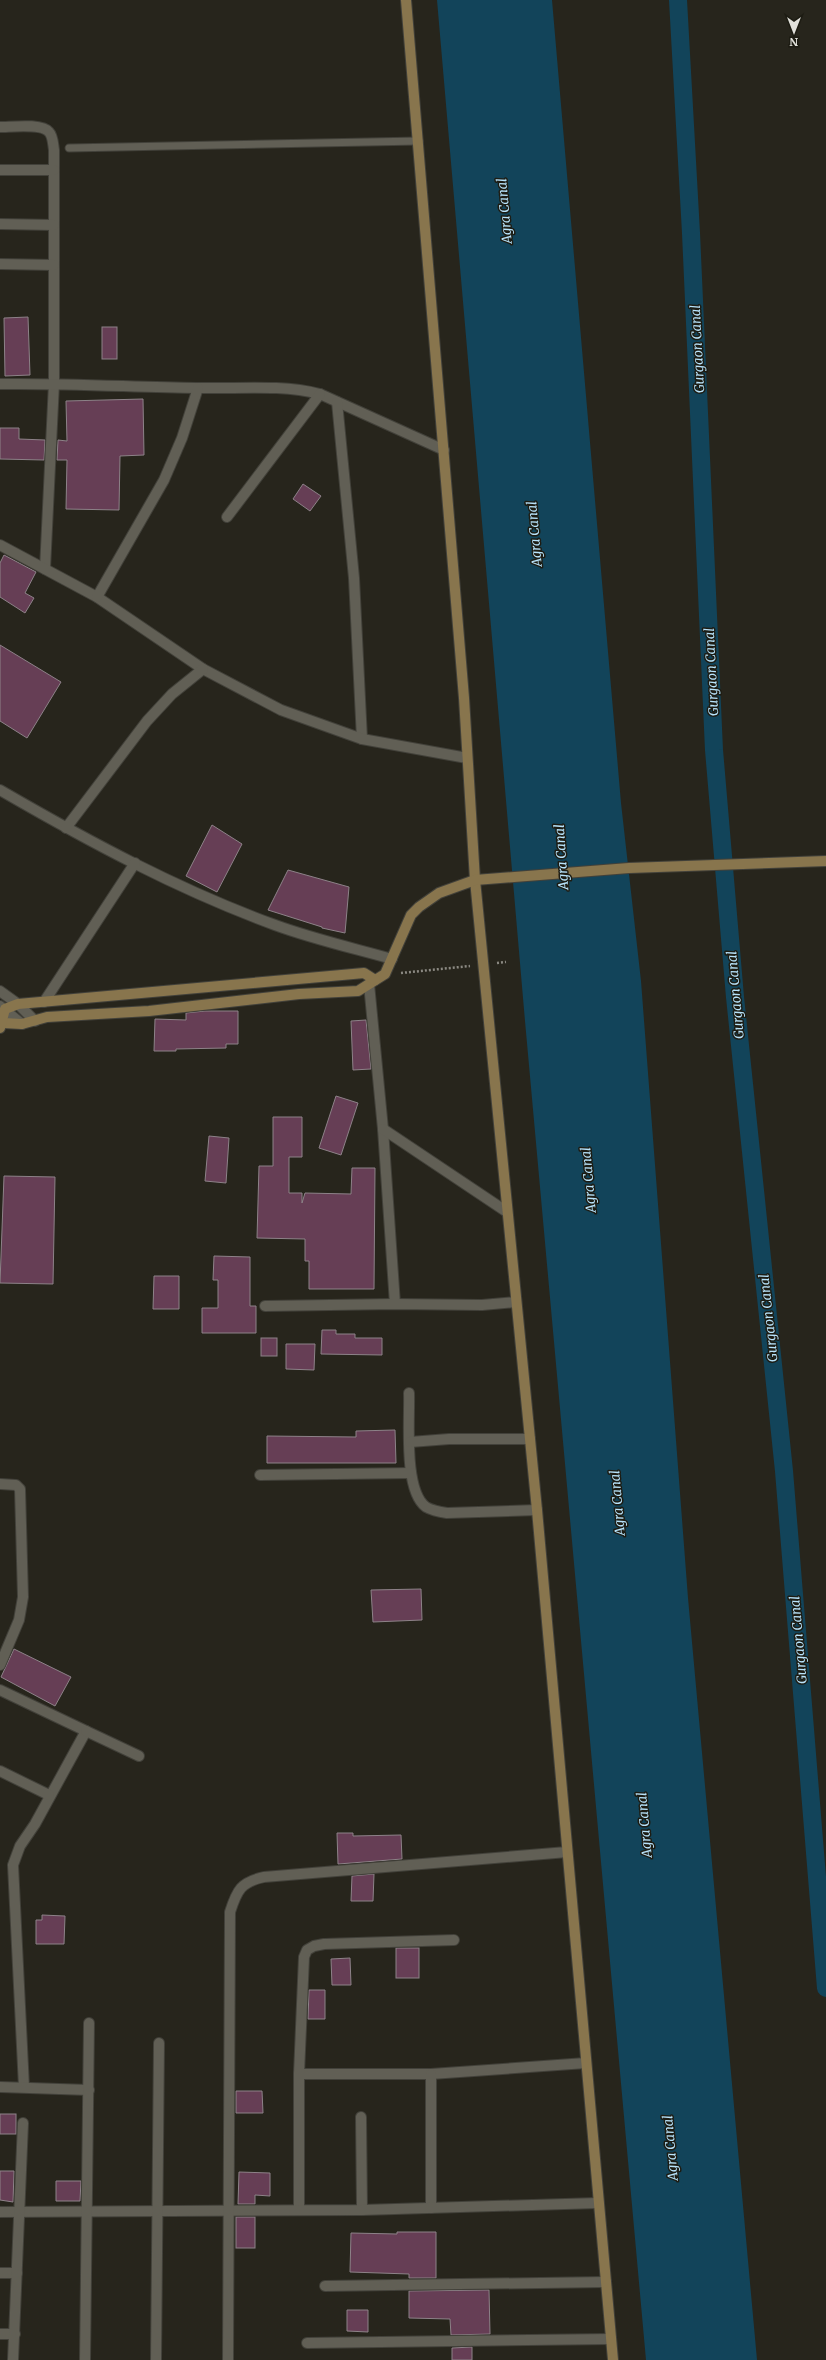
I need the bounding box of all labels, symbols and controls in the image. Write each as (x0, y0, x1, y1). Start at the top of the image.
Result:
north arrow (774, 12, 814, 52)
text: N (789, 35, 798, 49)
water label: Agra Canal (493, 177, 516, 245)
water label: Gurgaon Canal (687, 304, 708, 394)
water label: Agra Canal (523, 500, 546, 568)
water label: Gurgaon Canal (701, 627, 722, 717)
water label: Agra Canal (551, 823, 572, 891)
water label: Gurgaon Canal (723, 950, 748, 1040)
water label: Agra Canal (577, 1146, 600, 1214)
water label: Gurgaon Canal (755, 1273, 782, 1363)
water label: Agra Canal (606, 1469, 629, 1537)
water label: Gurgaon Canal (786, 1595, 811, 1685)
water label: Agra Canal (633, 1791, 656, 1859)
water label: Agra Canal (659, 2114, 682, 2182)

